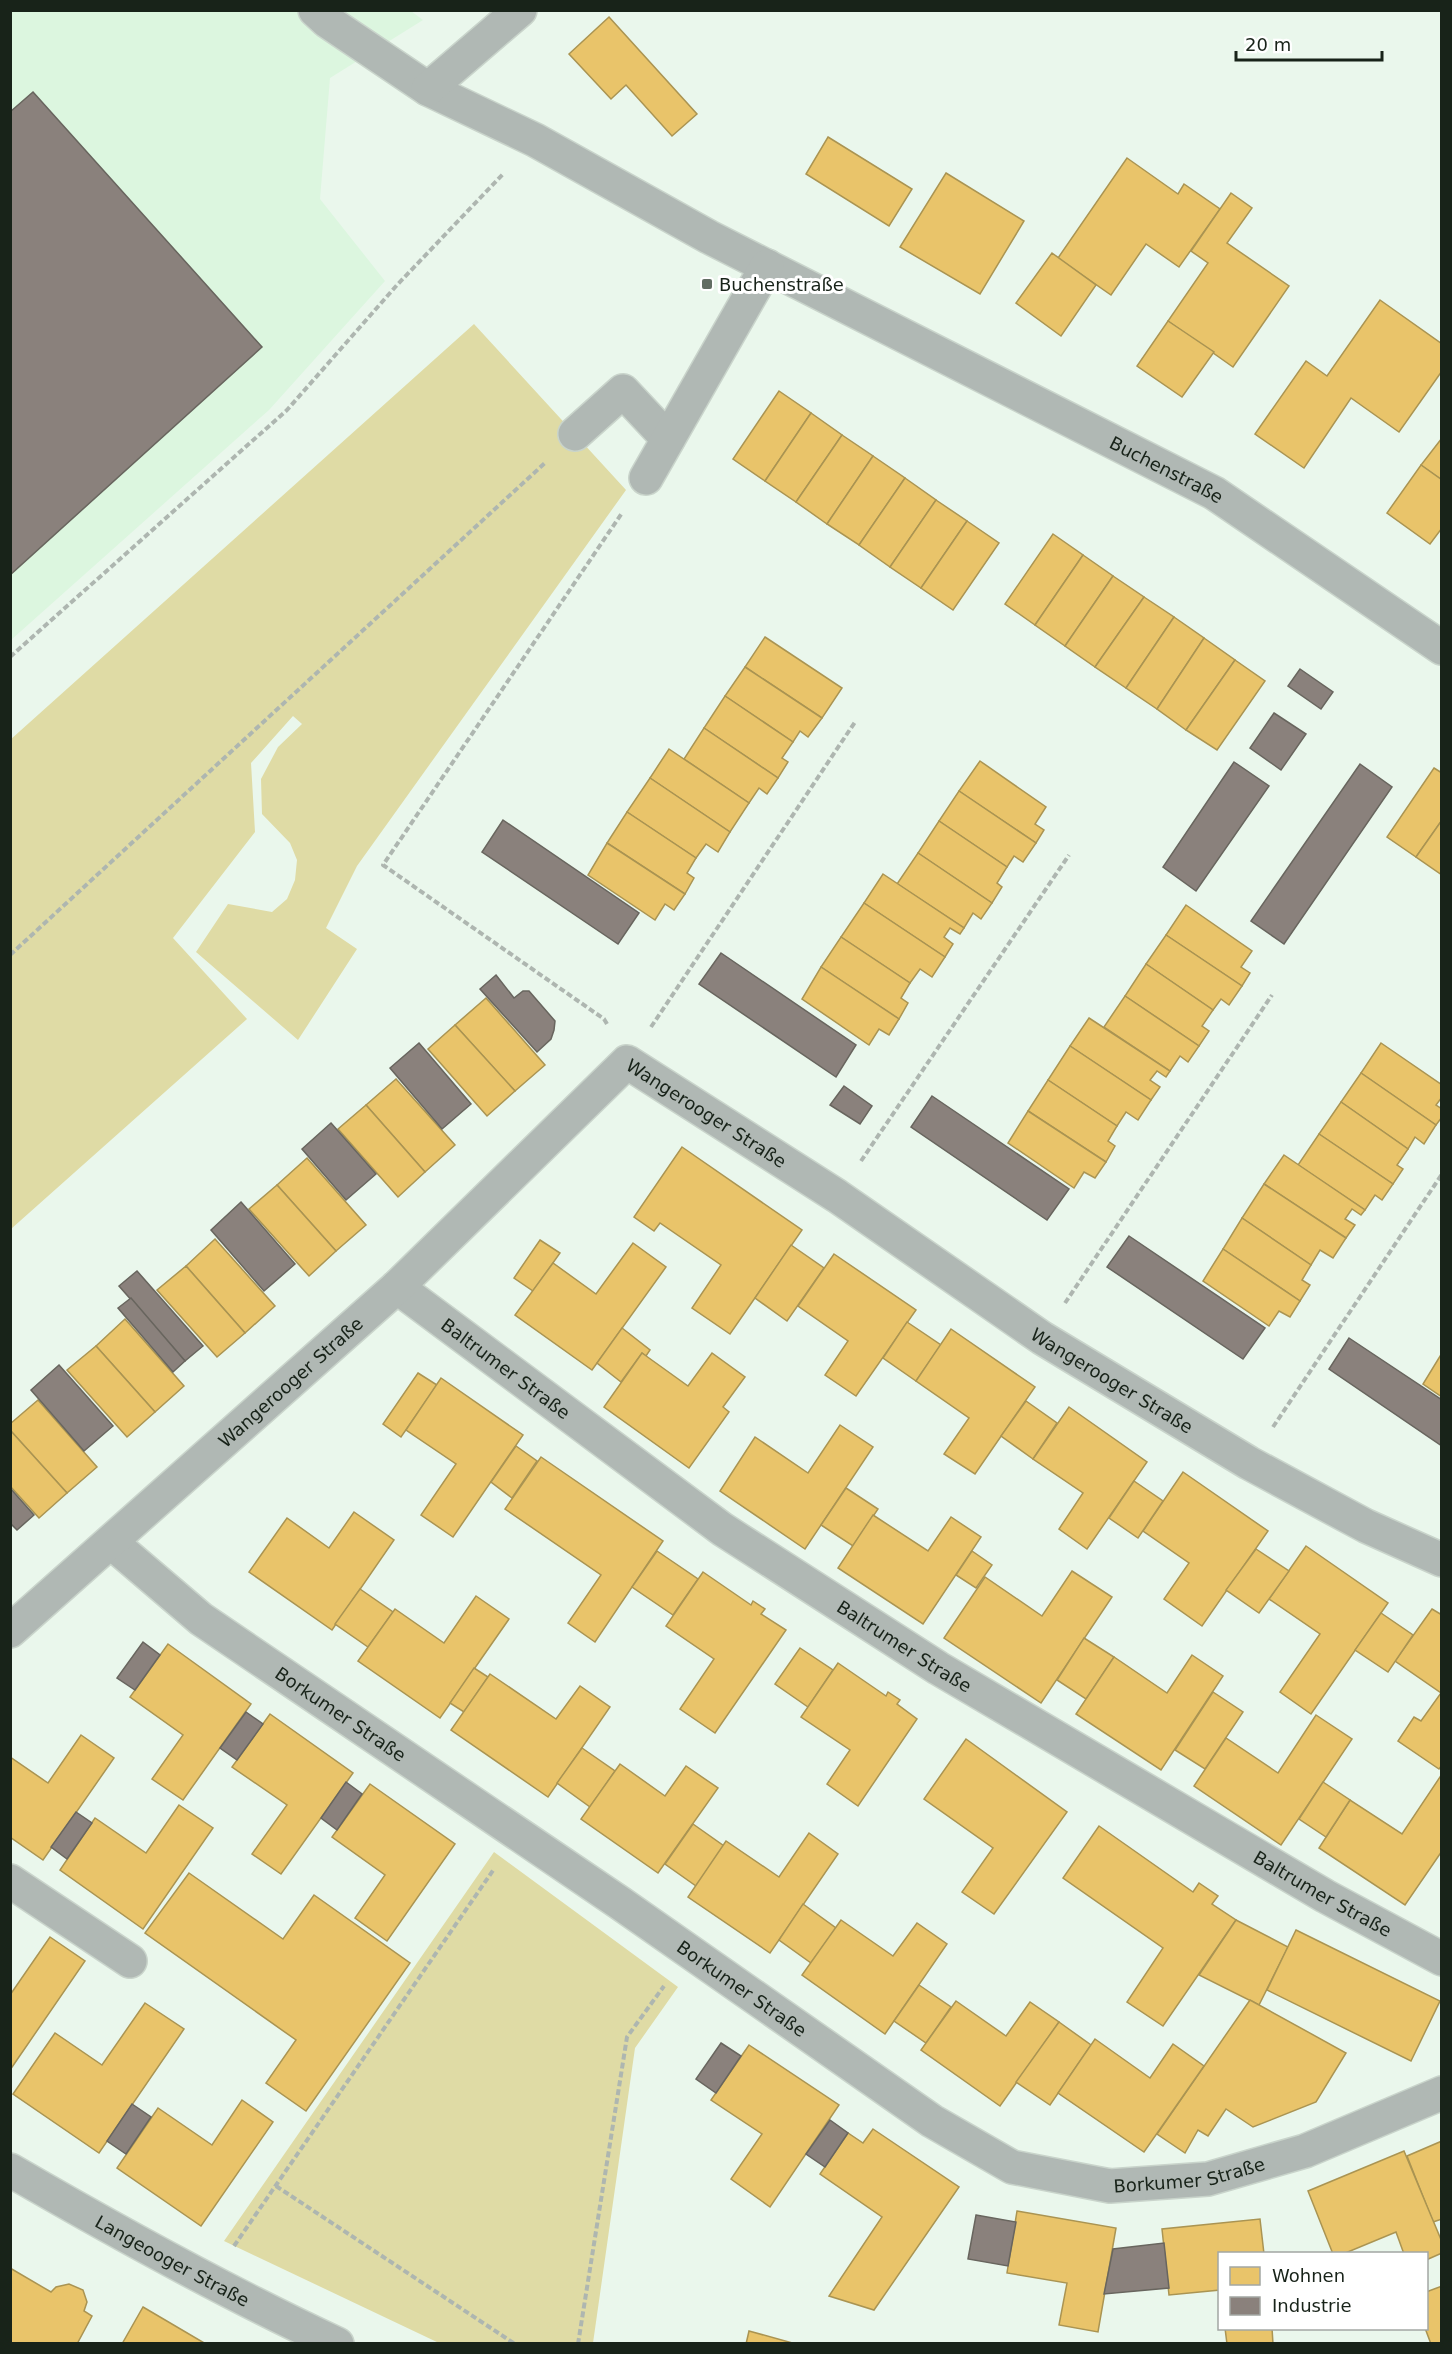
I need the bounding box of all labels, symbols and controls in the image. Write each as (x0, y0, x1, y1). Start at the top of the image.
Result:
scale bar (1236, 24, 1382, 62)
text: 20 m (1245, 34, 1291, 55)
place label: Buchenstraße (719, 274, 844, 295)
marker: Buchenstraße (700, 277, 714, 291)
street label: Buchenstraße (1106, 431, 1228, 507)
street label: Wangerooger Straße (623, 1054, 791, 1172)
street label: Wangerooger Straße (214, 1312, 367, 1451)
street label: Baltrumer Straße (437, 1313, 575, 1423)
street label: Wangerooger Straße (1027, 1323, 1197, 1437)
street label: Baltrumer Straße (833, 1595, 976, 1696)
street label: Borkumer Straße (272, 1662, 410, 1765)
street label: Baltrumer Straße (1250, 1846, 1396, 1941)
street label: Borkumer Straße (673, 1936, 811, 2041)
street label: Borkumer Straße (1113, 2153, 1267, 2196)
street label: Langeooger Straße (92, 2210, 253, 2310)
legend (1218, 2252, 1428, 2330)
text: Wohnen (1272, 2265, 1345, 2286)
text: Industrie (1272, 2295, 1351, 2316)

